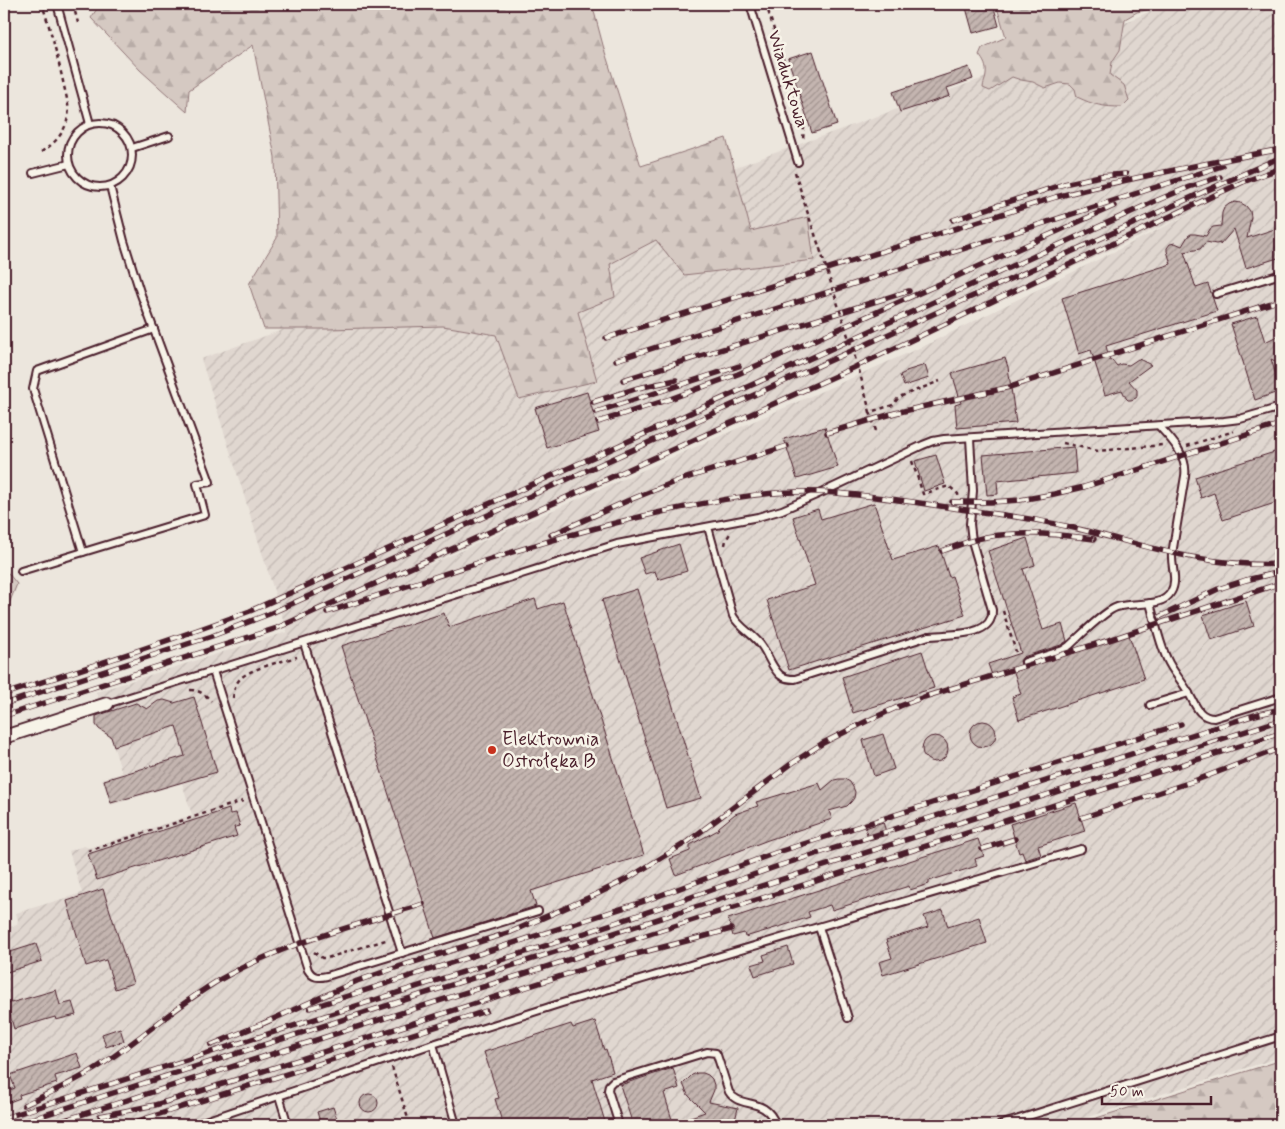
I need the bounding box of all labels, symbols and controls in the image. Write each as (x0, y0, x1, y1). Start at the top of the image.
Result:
street label: Wiaduktowa (761, 27, 815, 131)
place label: Elektrownia Ostrołęka B (502, 727, 599, 774)
marker: Elektrownia Ostrołęka B (486, 744, 498, 756)
scale bar (1102, 1074, 1211, 1106)
text: 50 m (1110, 1082, 1144, 1102)

